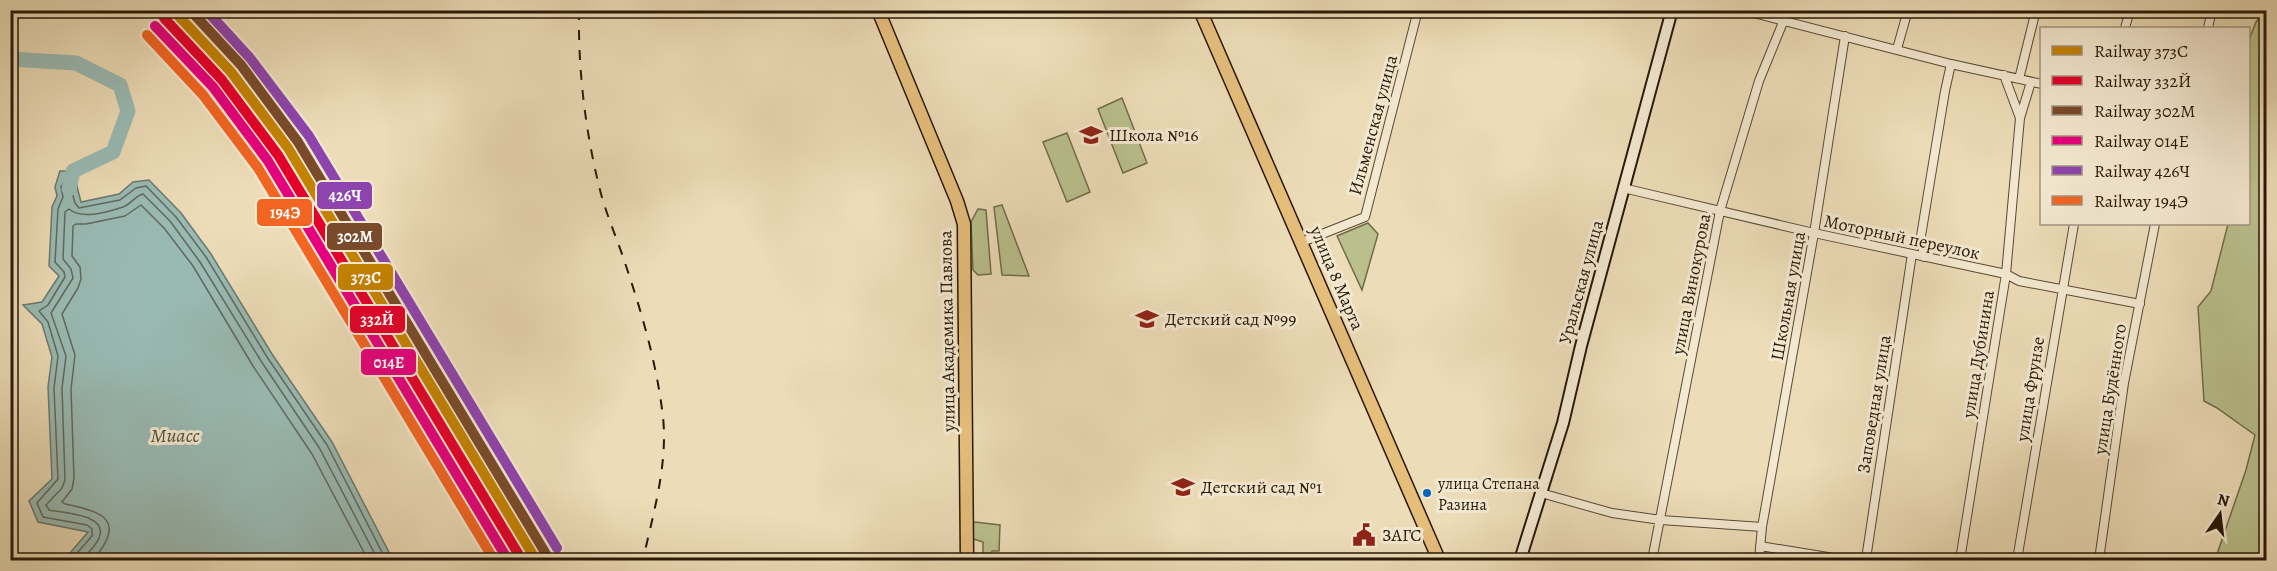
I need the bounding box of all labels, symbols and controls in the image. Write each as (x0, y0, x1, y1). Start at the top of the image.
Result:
legend (2040, 27, 2250, 225)
text: Railway 373C (2094, 39, 2188, 63)
street label: Ильменская улица (1343, 51, 1403, 198)
text: Railway 332Й (2094, 69, 2192, 93)
text: Railway 302М (2094, 99, 2195, 123)
school or university icon: Школа №16 (1078, 122, 1104, 148)
place label: Школа №16 (1109, 123, 1199, 147)
text: Railway 014Е (2094, 129, 2189, 153)
text: Railway 426Ч (2094, 159, 2190, 183)
line badge: 426Ч (316, 181, 373, 210)
text: 426Ч (329, 185, 361, 207)
text: Railway 194Э (2094, 189, 2188, 213)
line badge: 194Э (256, 198, 313, 227)
text: 194Э (270, 202, 300, 224)
street label: Моторный переулок (1822, 209, 1982, 265)
street label: улица Винокурова (1665, 211, 1717, 358)
street label: Уральская улица (1553, 217, 1609, 347)
street label: улица 8 Марта (1304, 221, 1370, 334)
line badge: 302М (326, 222, 383, 251)
text: 302М (337, 226, 374, 248)
street label: улица Академика Павлова (933, 229, 961, 433)
street label: Школьная улица (1765, 229, 1811, 363)
line badge: 373C (337, 263, 394, 291)
text: 373C (351, 267, 381, 289)
street label: улица Дубинина (1956, 288, 2000, 421)
line badge: 332Й (349, 305, 406, 334)
school or university icon: Детский сад №99 (1134, 306, 1160, 332)
place label: Детский сад №99 (1165, 307, 1296, 331)
text: 332Й (360, 309, 394, 331)
street label: улица Будённого (2088, 322, 2132, 457)
street label: Заповедная улица (1851, 332, 1897, 475)
street label: улица Фрунзе (2010, 335, 2050, 444)
line badge: 014Е (360, 348, 417, 376)
text: 014Е (374, 352, 404, 374)
water label: Миасс (151, 422, 199, 449)
place label: улица Степана Разина (1437, 473, 1540, 516)
school or university icon: Детский сад №1 (1170, 474, 1196, 500)
place label: Детский сад №1 (1201, 475, 1322, 499)
north arrow (2190, 484, 2250, 544)
marker: улица Степана Разина (1421, 487, 1433, 499)
text: N (2215, 488, 2232, 513)
public building icon: ЗАГС (1351, 522, 1377, 548)
place label: ЗАГС (1382, 523, 1422, 547)

